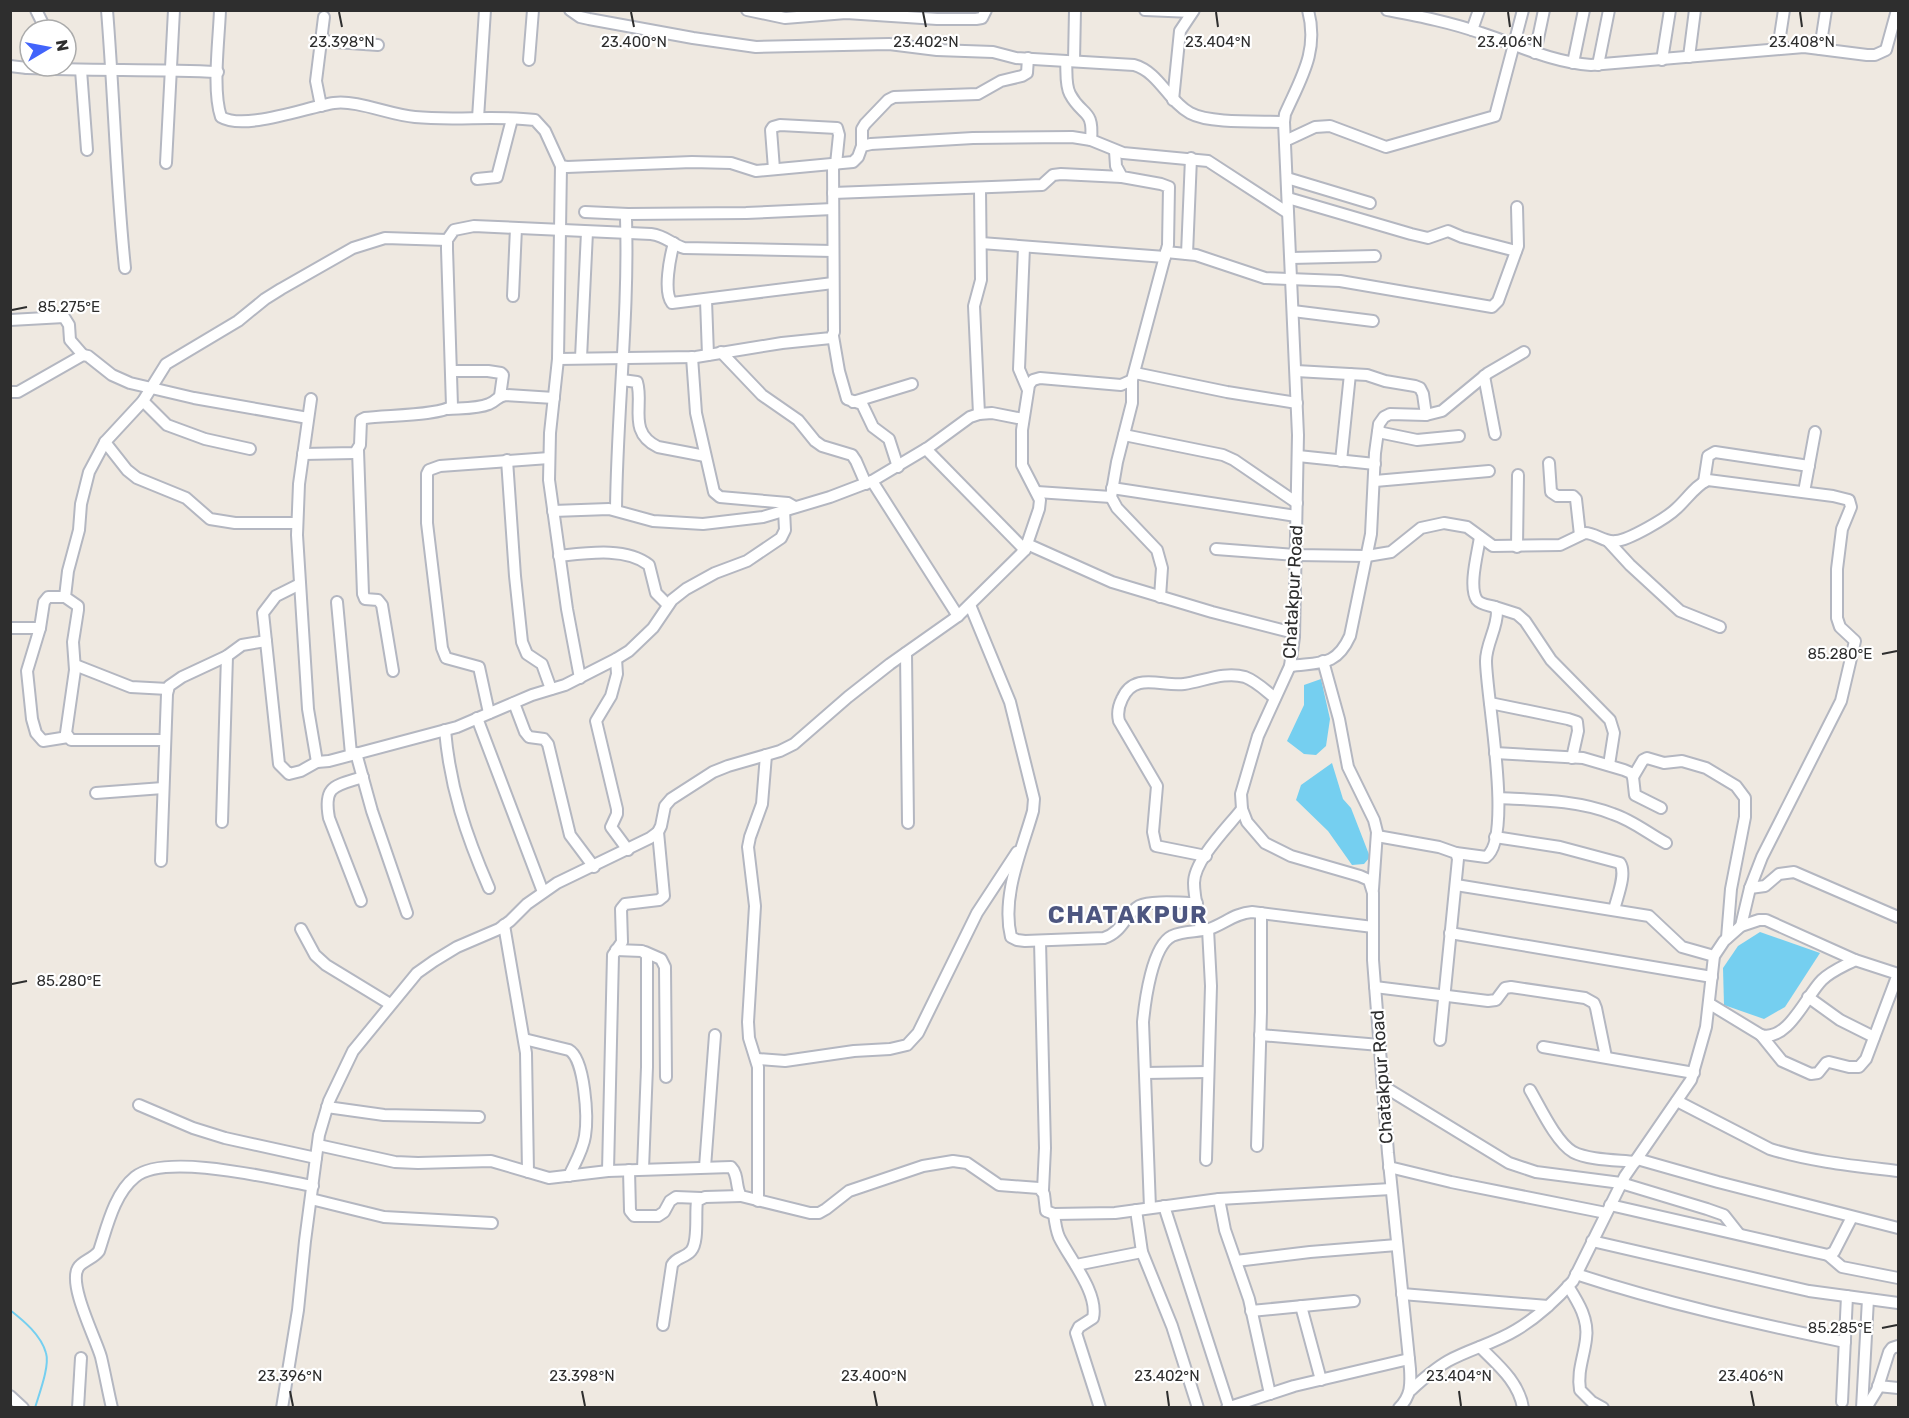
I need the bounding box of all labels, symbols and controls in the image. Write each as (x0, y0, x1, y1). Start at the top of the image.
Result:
north arrow (18, 18, 78, 78)
text: 23.398°N (309, 33, 375, 51)
text: 23.400°N (601, 33, 667, 51)
text: 23.402°N (893, 33, 959, 51)
text: 23.404°N (1185, 33, 1251, 51)
text: 23.406°N (1477, 33, 1543, 51)
text: 23.408°N (1769, 33, 1835, 51)
text: N (52, 38, 73, 53)
text: 85.275°E (38, 298, 100, 316)
street label: Chatakpur Road (1279, 524, 1307, 660)
text: 85.280°E (1808, 645, 1872, 663)
district label: CHATAKPUR (1048, 901, 1208, 929)
text: 85.280°E (37, 972, 101, 990)
street label: Chatakpur Road (1366, 1009, 1398, 1145)
text: 85.285°E (1808, 1319, 1872, 1337)
text: 23.396°N (258, 1367, 322, 1385)
text: 23.398°N (549, 1367, 615, 1385)
text: 23.400°N (841, 1367, 907, 1385)
text: 23.402°N (1134, 1367, 1200, 1385)
text: 23.404°N (1426, 1367, 1492, 1385)
text: 23.406°N (1718, 1367, 1784, 1385)

